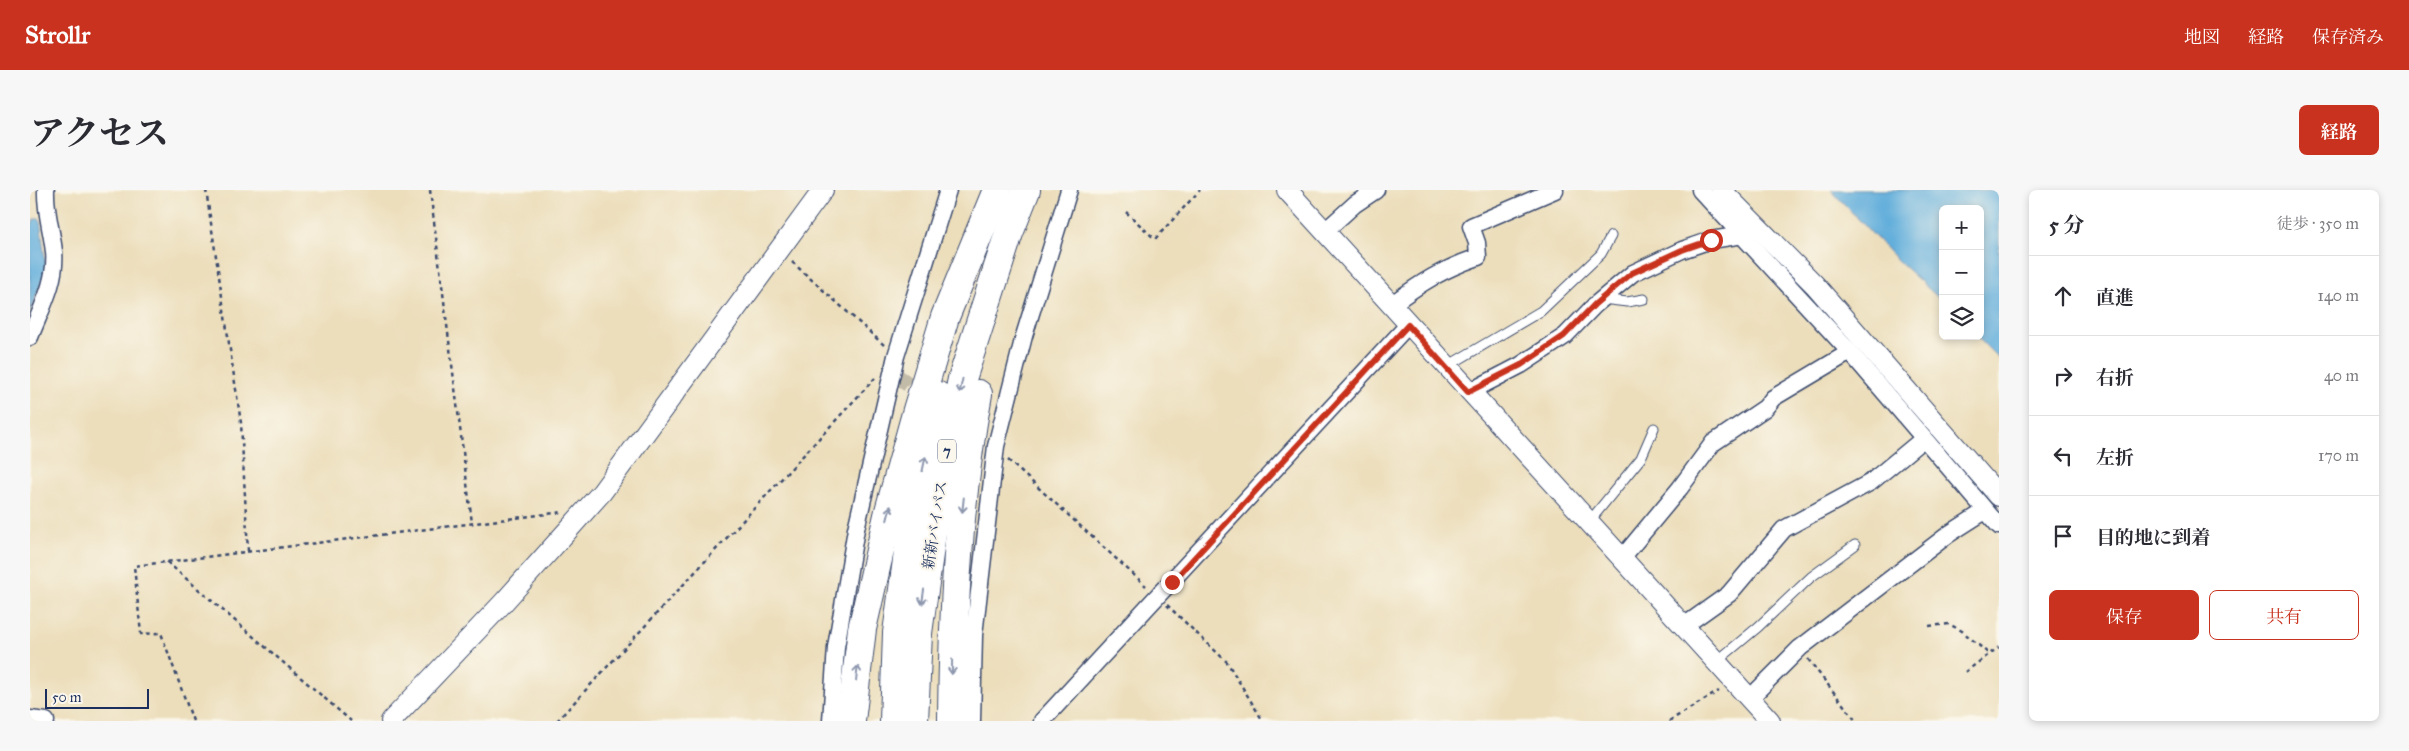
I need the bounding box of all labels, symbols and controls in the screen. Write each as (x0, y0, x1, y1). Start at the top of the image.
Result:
text: Strollr (25, 20, 90, 50)
text: 地図 (2184, 26, 2220, 48)
text: 経路 (2248, 26, 2284, 48)
text: 保存済み (2312, 26, 2384, 48)
button: 経路 (2299, 105, 2379, 155)
text: アクセス (30, 112, 169, 155)
map controls (1939, 205, 1984, 340)
button: + (1939, 205, 1984, 250)
text: 5 分 (2049, 212, 2084, 238)
text: 徒歩 · 350 m (2277, 214, 2359, 233)
route start (1700, 229, 1723, 252)
button: − (1939, 250, 1984, 295)
icon: ahead (2049, 282, 2077, 310)
text: 直進 (2096, 286, 2134, 309)
text: 140 m (2318, 286, 2359, 305)
button: layers (1939, 295, 1984, 340)
icon: right (2049, 362, 2077, 390)
text: 右折 (2096, 366, 2134, 389)
text: 40 m (2324, 366, 2359, 385)
one-way arrow (956, 377, 965, 393)
road number: 7 (938, 440, 956, 462)
icon: left (2049, 442, 2077, 470)
text: 左折 (2096, 446, 2134, 469)
text: 170 m (2318, 446, 2359, 465)
one-way arrow (919, 457, 929, 473)
street label: 新新バイパス (919, 479, 951, 571)
one-way arrow (958, 497, 968, 513)
one-way arrow (885, 506, 894, 522)
icon: arrive (2049, 522, 2077, 550)
text: 目的地に到着 (2096, 526, 2210, 549)
route end (1161, 571, 1184, 594)
one-way arrow (918, 589, 928, 605)
button: 保存 (2049, 590, 2199, 640)
button: 共有 (2209, 590, 2359, 640)
one-way arrow (947, 659, 957, 675)
one-way arrow (852, 665, 862, 681)
scale bar (45, 686, 149, 709)
text: 50 m (52, 689, 81, 706)

